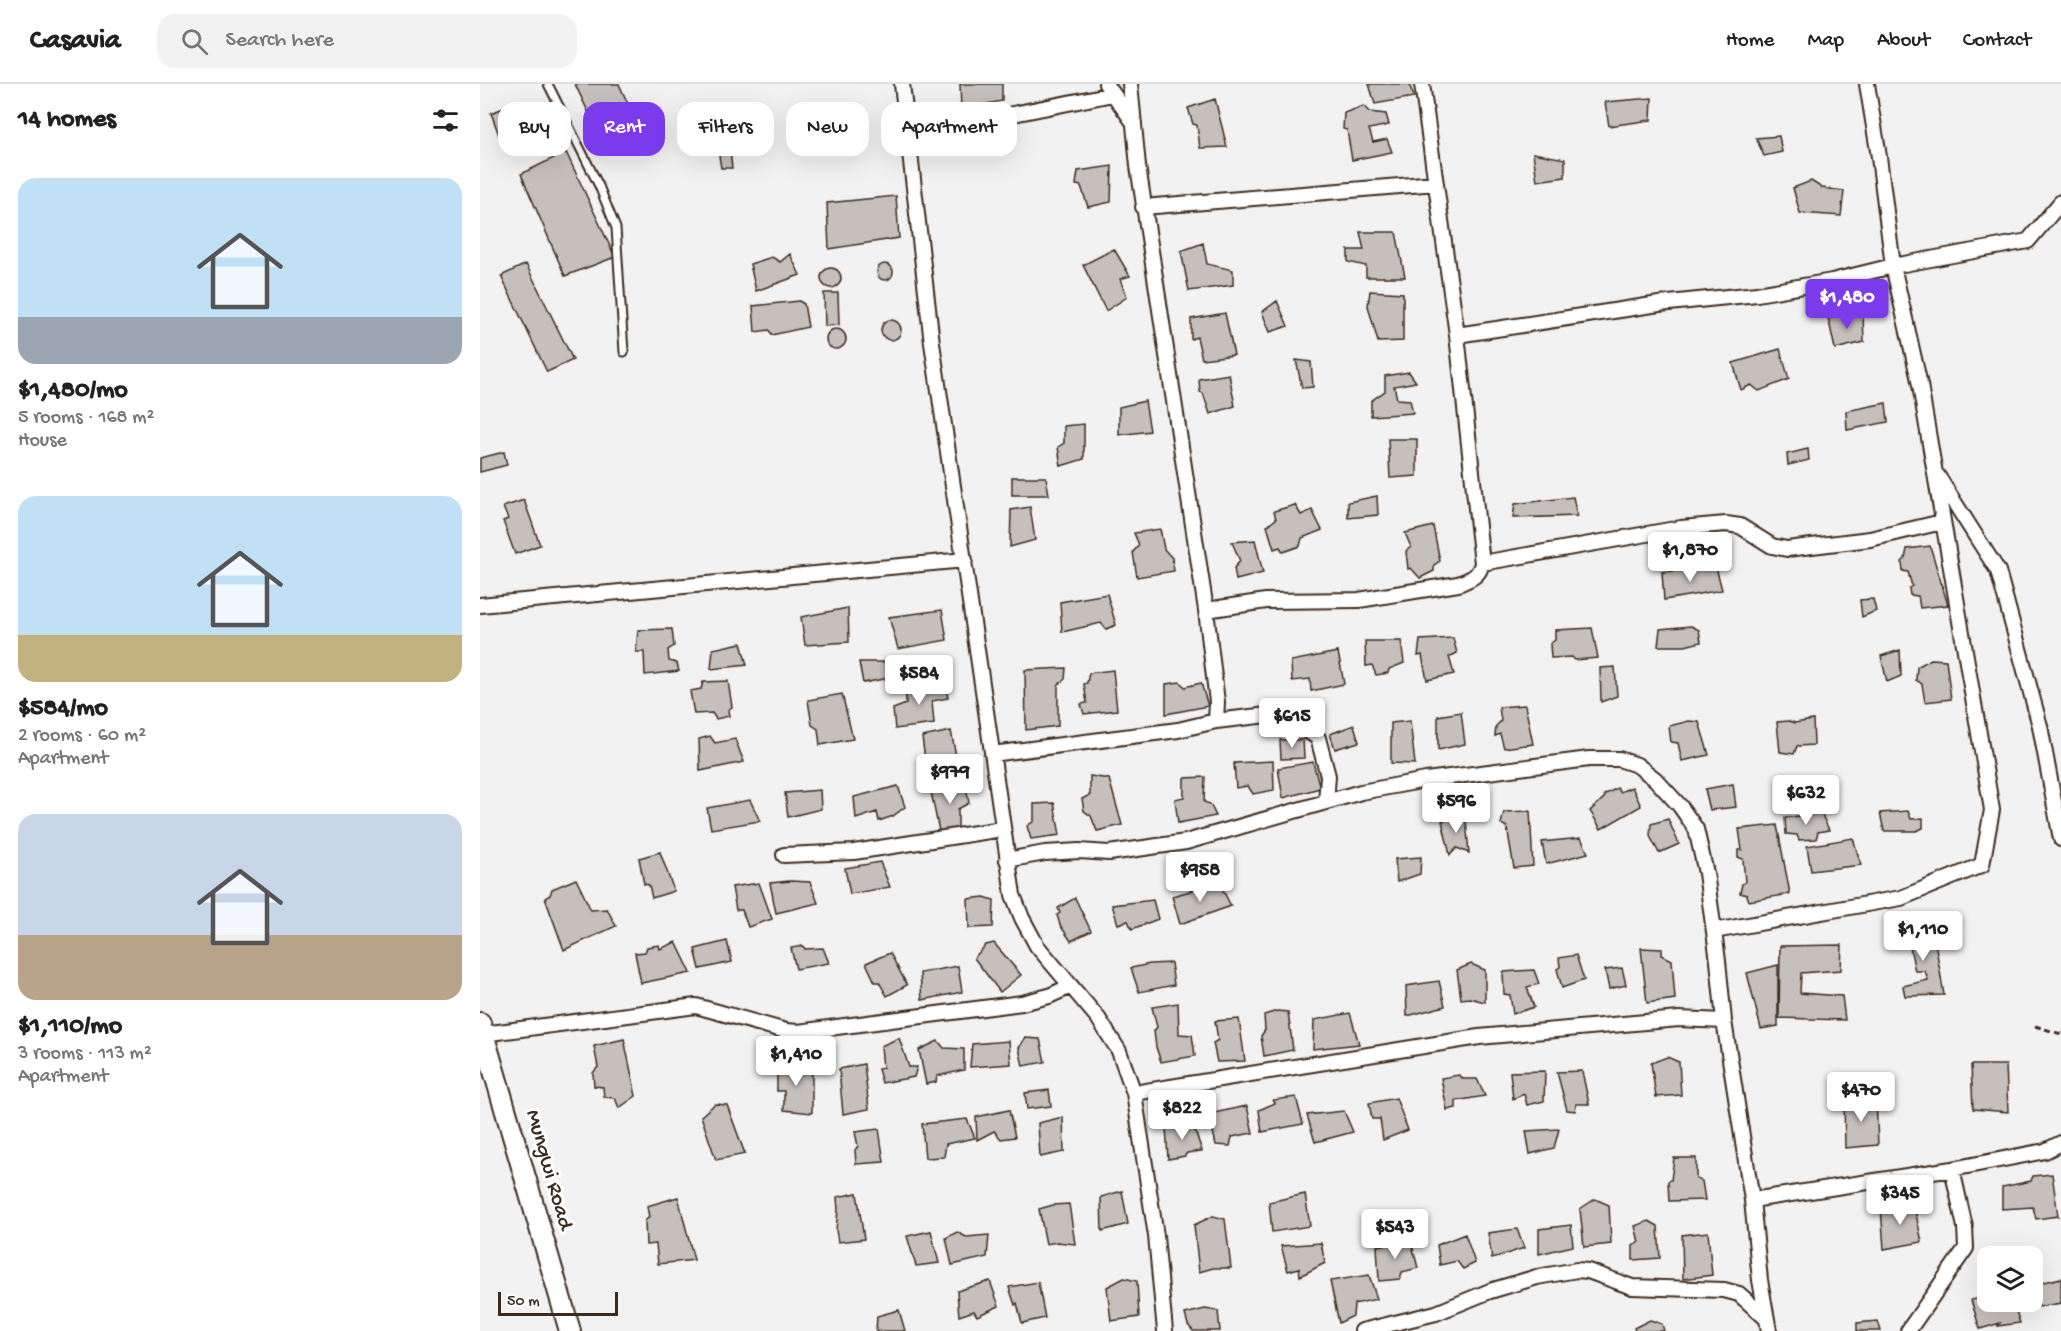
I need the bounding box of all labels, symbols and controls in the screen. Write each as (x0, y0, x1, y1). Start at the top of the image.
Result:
search box (157, 14, 577, 68)
text: Casavia (30, 25, 121, 58)
icon: search (178, 25, 211, 58)
text: Search here (226, 28, 334, 54)
text: Home (1726, 29, 1774, 54)
text: Map (1807, 29, 1844, 54)
text: About (1877, 29, 1930, 54)
text: Contact (1963, 29, 2031, 54)
chip: Buy (498, 102, 571, 156)
chip: Rent (583, 102, 665, 156)
chip: Filters (677, 102, 774, 156)
chip: New (786, 102, 869, 156)
chip: Apartment (881, 102, 1017, 156)
icon: filters (429, 104, 462, 137)
text: 14 homes (18, 105, 116, 136)
icon: home (186, 217, 294, 325)
pin: $1,480 (1798, 279, 1896, 330)
text: $1,480 (1819, 287, 1875, 310)
text: $1,480/mo (18, 376, 128, 407)
text: 5 rooms · 168 m² (18, 407, 154, 430)
text: House (18, 430, 67, 453)
pin: $1,870 (1641, 532, 1739, 583)
icon: home (186, 535, 294, 643)
text: $1,870 (1662, 540, 1718, 563)
pin: $584 (883, 655, 955, 706)
text: $584 (899, 663, 939, 686)
text: $584/mo (18, 694, 108, 725)
pin: $615 (1256, 698, 1328, 749)
text: $615 (1273, 706, 1311, 729)
text: 2 rooms · 60 m² (18, 725, 146, 748)
text: Apartment (18, 748, 108, 771)
pin: $979 (914, 754, 986, 805)
text: $979 (930, 762, 970, 785)
pin: $632 (1770, 775, 1842, 826)
pin: $596 (1420, 783, 1492, 834)
text: $632 (1786, 783, 1826, 806)
text: $596 (1436, 791, 1476, 814)
pin: $958 (1164, 852, 1236, 903)
icon: home (186, 853, 294, 961)
text: $958 (1180, 860, 1220, 883)
pin: $1,110 (1874, 911, 1972, 962)
text: $1,110 (1898, 919, 1948, 942)
text: $1,110/mo (18, 1012, 122, 1043)
pin: $1,410 (747, 1036, 845, 1087)
text: 3 rooms · 113 m² (18, 1043, 152, 1066)
text: $1,410 (770, 1044, 822, 1067)
text: Apartment (18, 1066, 108, 1089)
pin: $470 (1825, 1072, 1897, 1123)
text: $470 (1841, 1080, 1881, 1103)
pin: $822 (1146, 1090, 1218, 1141)
text: $822 (1162, 1098, 1202, 1121)
street label: Mungwi Road (518, 1107, 578, 1235)
pin: $345 (1864, 1175, 1936, 1226)
text: $345 (1880, 1183, 1920, 1206)
pin: $543 (1359, 1209, 1431, 1260)
text: $543 (1375, 1217, 1415, 1240)
map controls (1977, 1246, 2043, 1312)
button: layers (1977, 1246, 2043, 1312)
scale bar (498, 1289, 618, 1316)
text: 50 m (507, 1293, 540, 1312)

